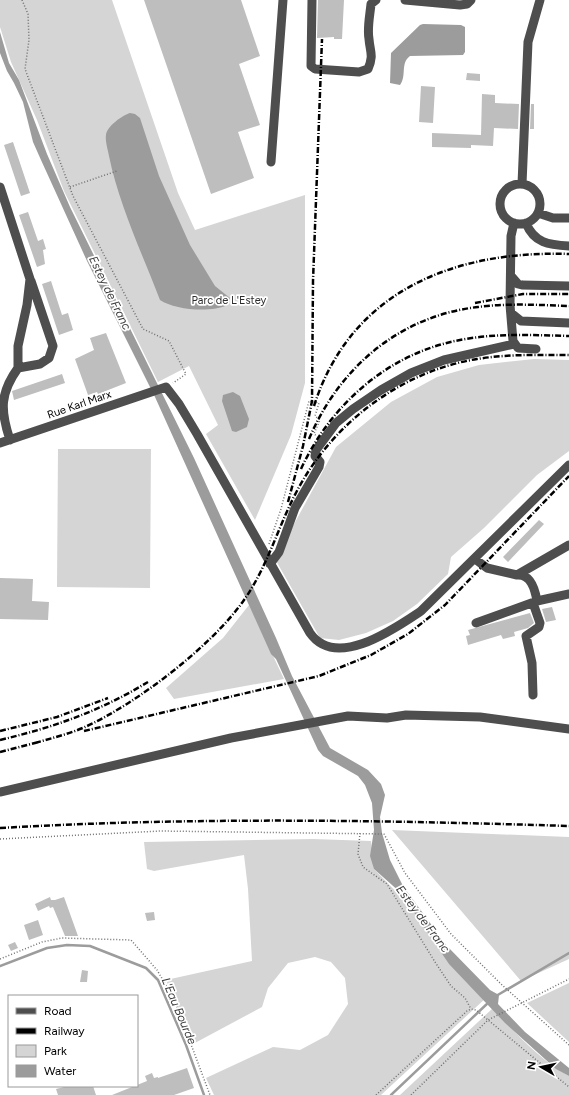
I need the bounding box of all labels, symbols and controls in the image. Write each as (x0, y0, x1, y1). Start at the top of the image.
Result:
water label: Estey de Franc (86, 254, 134, 333)
park label: Parc de L'Estey (192, 294, 267, 307)
street label: Rue Karl Marx (46, 387, 114, 421)
water label: Estey de Franc (393, 883, 453, 956)
water label: L'Eau Bourde (159, 976, 200, 1047)
legend (8, 995, 138, 1087)
text: Road (44, 1004, 72, 1018)
text: Railway (44, 1024, 85, 1038)
text: Park (44, 1044, 67, 1058)
north arrow (521, 1047, 561, 1087)
text: N (525, 1060, 539, 1071)
text: Water (44, 1064, 76, 1078)

